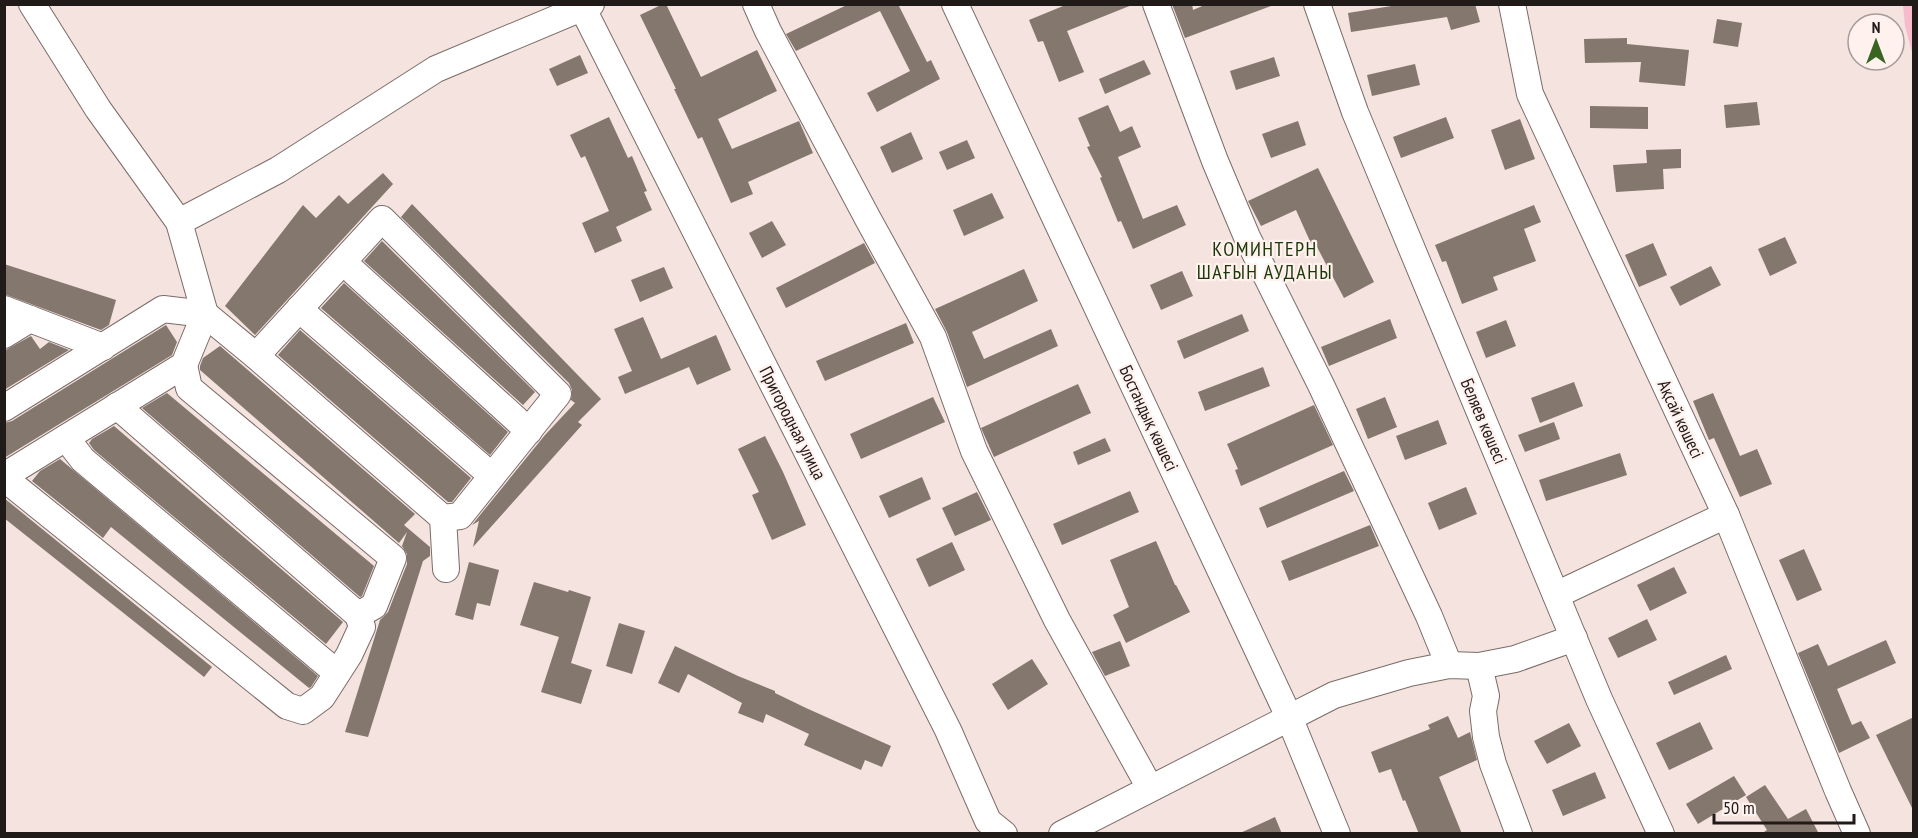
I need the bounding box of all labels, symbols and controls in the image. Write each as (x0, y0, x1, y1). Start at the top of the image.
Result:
north arrow (1846, 12, 1906, 72)
text: N (1872, 17, 1880, 37)
district label: КОМИНТЕРН ШАҒЫН АУДАНЫ (1197, 236, 1333, 285)
street label: Бостандық көшесі (1114, 361, 1184, 475)
street label: Пригородная улица (755, 362, 831, 484)
street label: Беляев көшесі (1456, 375, 1512, 467)
street label: Ақсай көшесі (1653, 376, 1709, 462)
scale bar (1714, 787, 1854, 825)
text: 50 m (1723, 796, 1755, 819)

